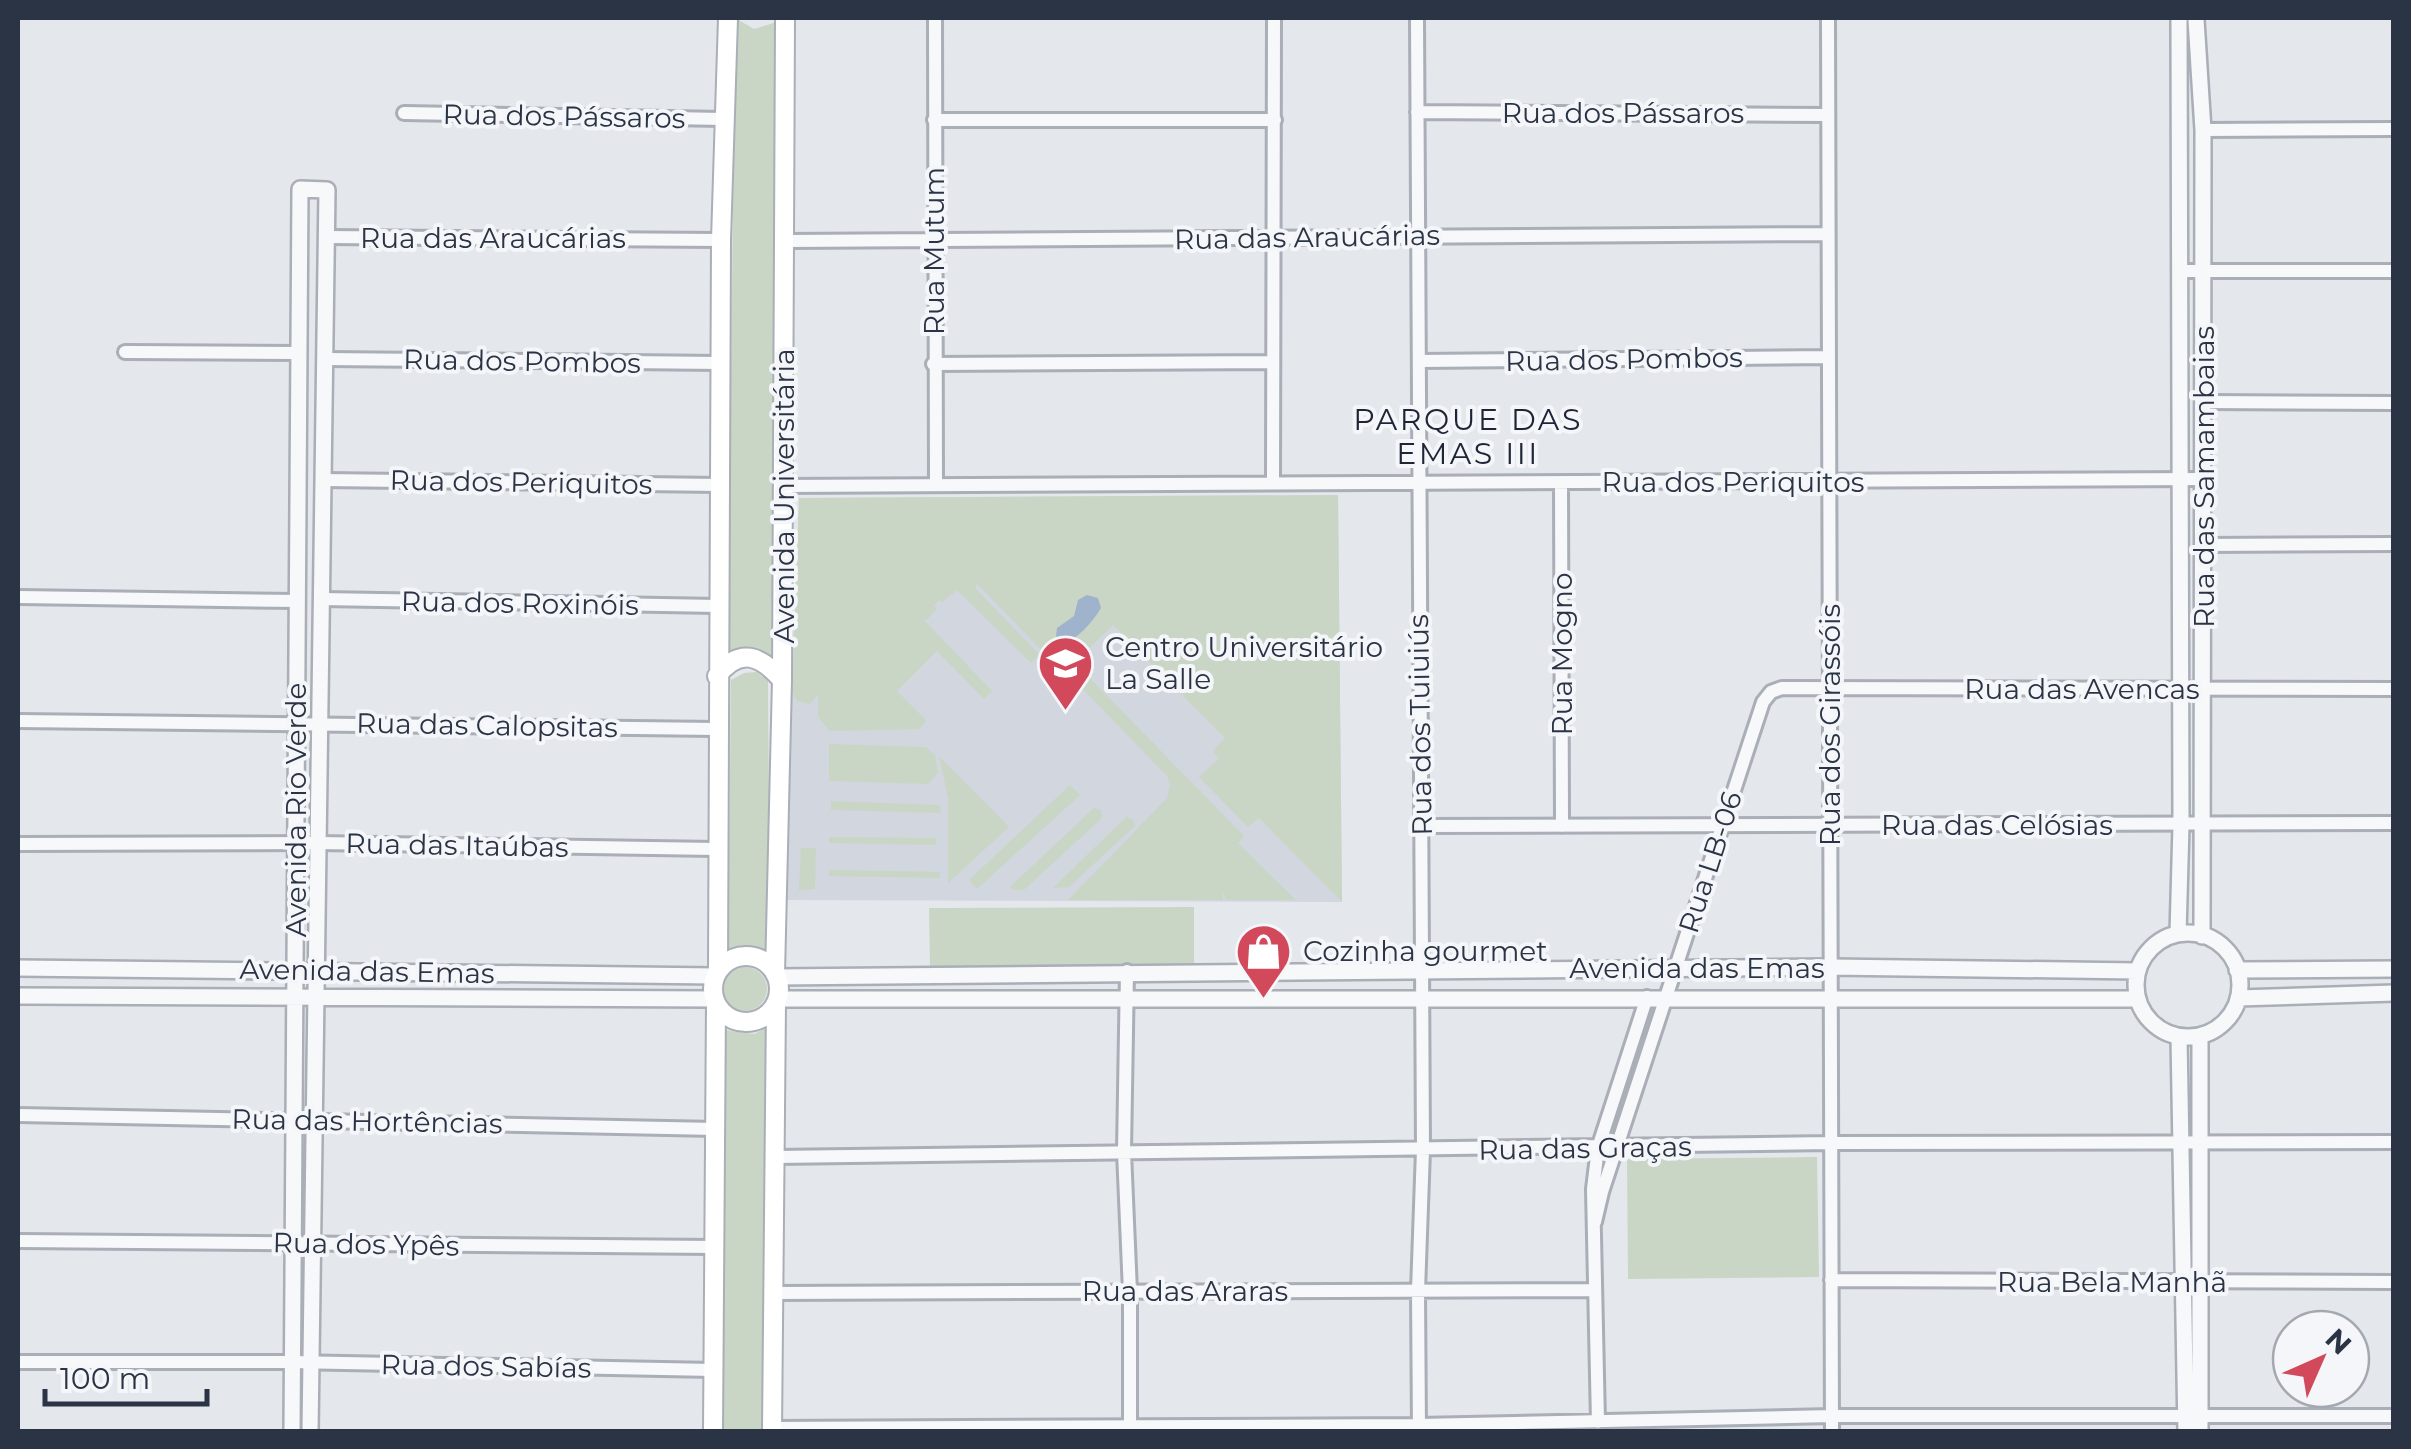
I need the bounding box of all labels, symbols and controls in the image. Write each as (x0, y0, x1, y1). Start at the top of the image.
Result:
street label: Rua dos Pássaros (1502, 96, 1744, 130)
street label: Rua dos Pássaros (442, 97, 686, 135)
street label: Rua Mutum (917, 167, 951, 335)
street label: Rua das Araucárias (1174, 218, 1440, 256)
street label: Rua das Araucárias (360, 221, 626, 255)
street label: Rua das Samambaias (2187, 326, 2221, 628)
street label: Rua dos Pombos (1505, 340, 1743, 378)
street label: Rua dos Pombos (403, 342, 641, 380)
street label: Avenida Universitária (767, 348, 801, 644)
district label: PARQUE DAS EMAS III (1353, 401, 1583, 472)
street label: Rua dos Periquitos (389, 463, 653, 501)
street label: Rua dos Periquitos (1602, 465, 1864, 499)
street label: Rua Mogno (1545, 573, 1579, 735)
street label: Rua dos Roxinóis (401, 584, 639, 622)
street label: Rua dos Girassóis (1813, 604, 1847, 846)
street label: Rua dos Tuiuiús (1401, 614, 1439, 836)
place label: Centro Universitário La Salle (1105, 630, 1383, 696)
school or university icon: Centro Universitário La Salle (1036, 633, 1096, 712)
street label: Rua das Avencas (1964, 672, 2200, 706)
street label: Avenida Rio Verde (279, 683, 313, 937)
street label: Rua das Calopsitas (356, 706, 618, 744)
street label: Rua LB-06 (1671, 787, 1749, 937)
street label: Rua das Celósias (1881, 808, 2113, 842)
street label: Rua das Itaúbas (345, 826, 569, 864)
shop icon: Cozinha gourmet (1234, 921, 1294, 1000)
place label: Cozinha gourmet (1303, 934, 1548, 968)
street label: Avenida das Emas (1569, 951, 1825, 985)
street label: Avenida das Emas (239, 952, 495, 990)
street label: Rua das Hortências (231, 1102, 503, 1140)
street label: Rua das Graças (1478, 1129, 1692, 1167)
street label: Rua dos Ypês (272, 1225, 460, 1263)
street label: Rua Bela Manhã (1997, 1265, 2227, 1299)
street label: Rua das Araras (1082, 1274, 1288, 1308)
north arrow (2271, 1309, 2371, 1409)
text: N (2319, 1321, 2359, 1361)
scale bar (45, 1344, 208, 1406)
street label: Rua dos Sabías (380, 1347, 592, 1385)
text: 100 m (60, 1360, 150, 1397)

